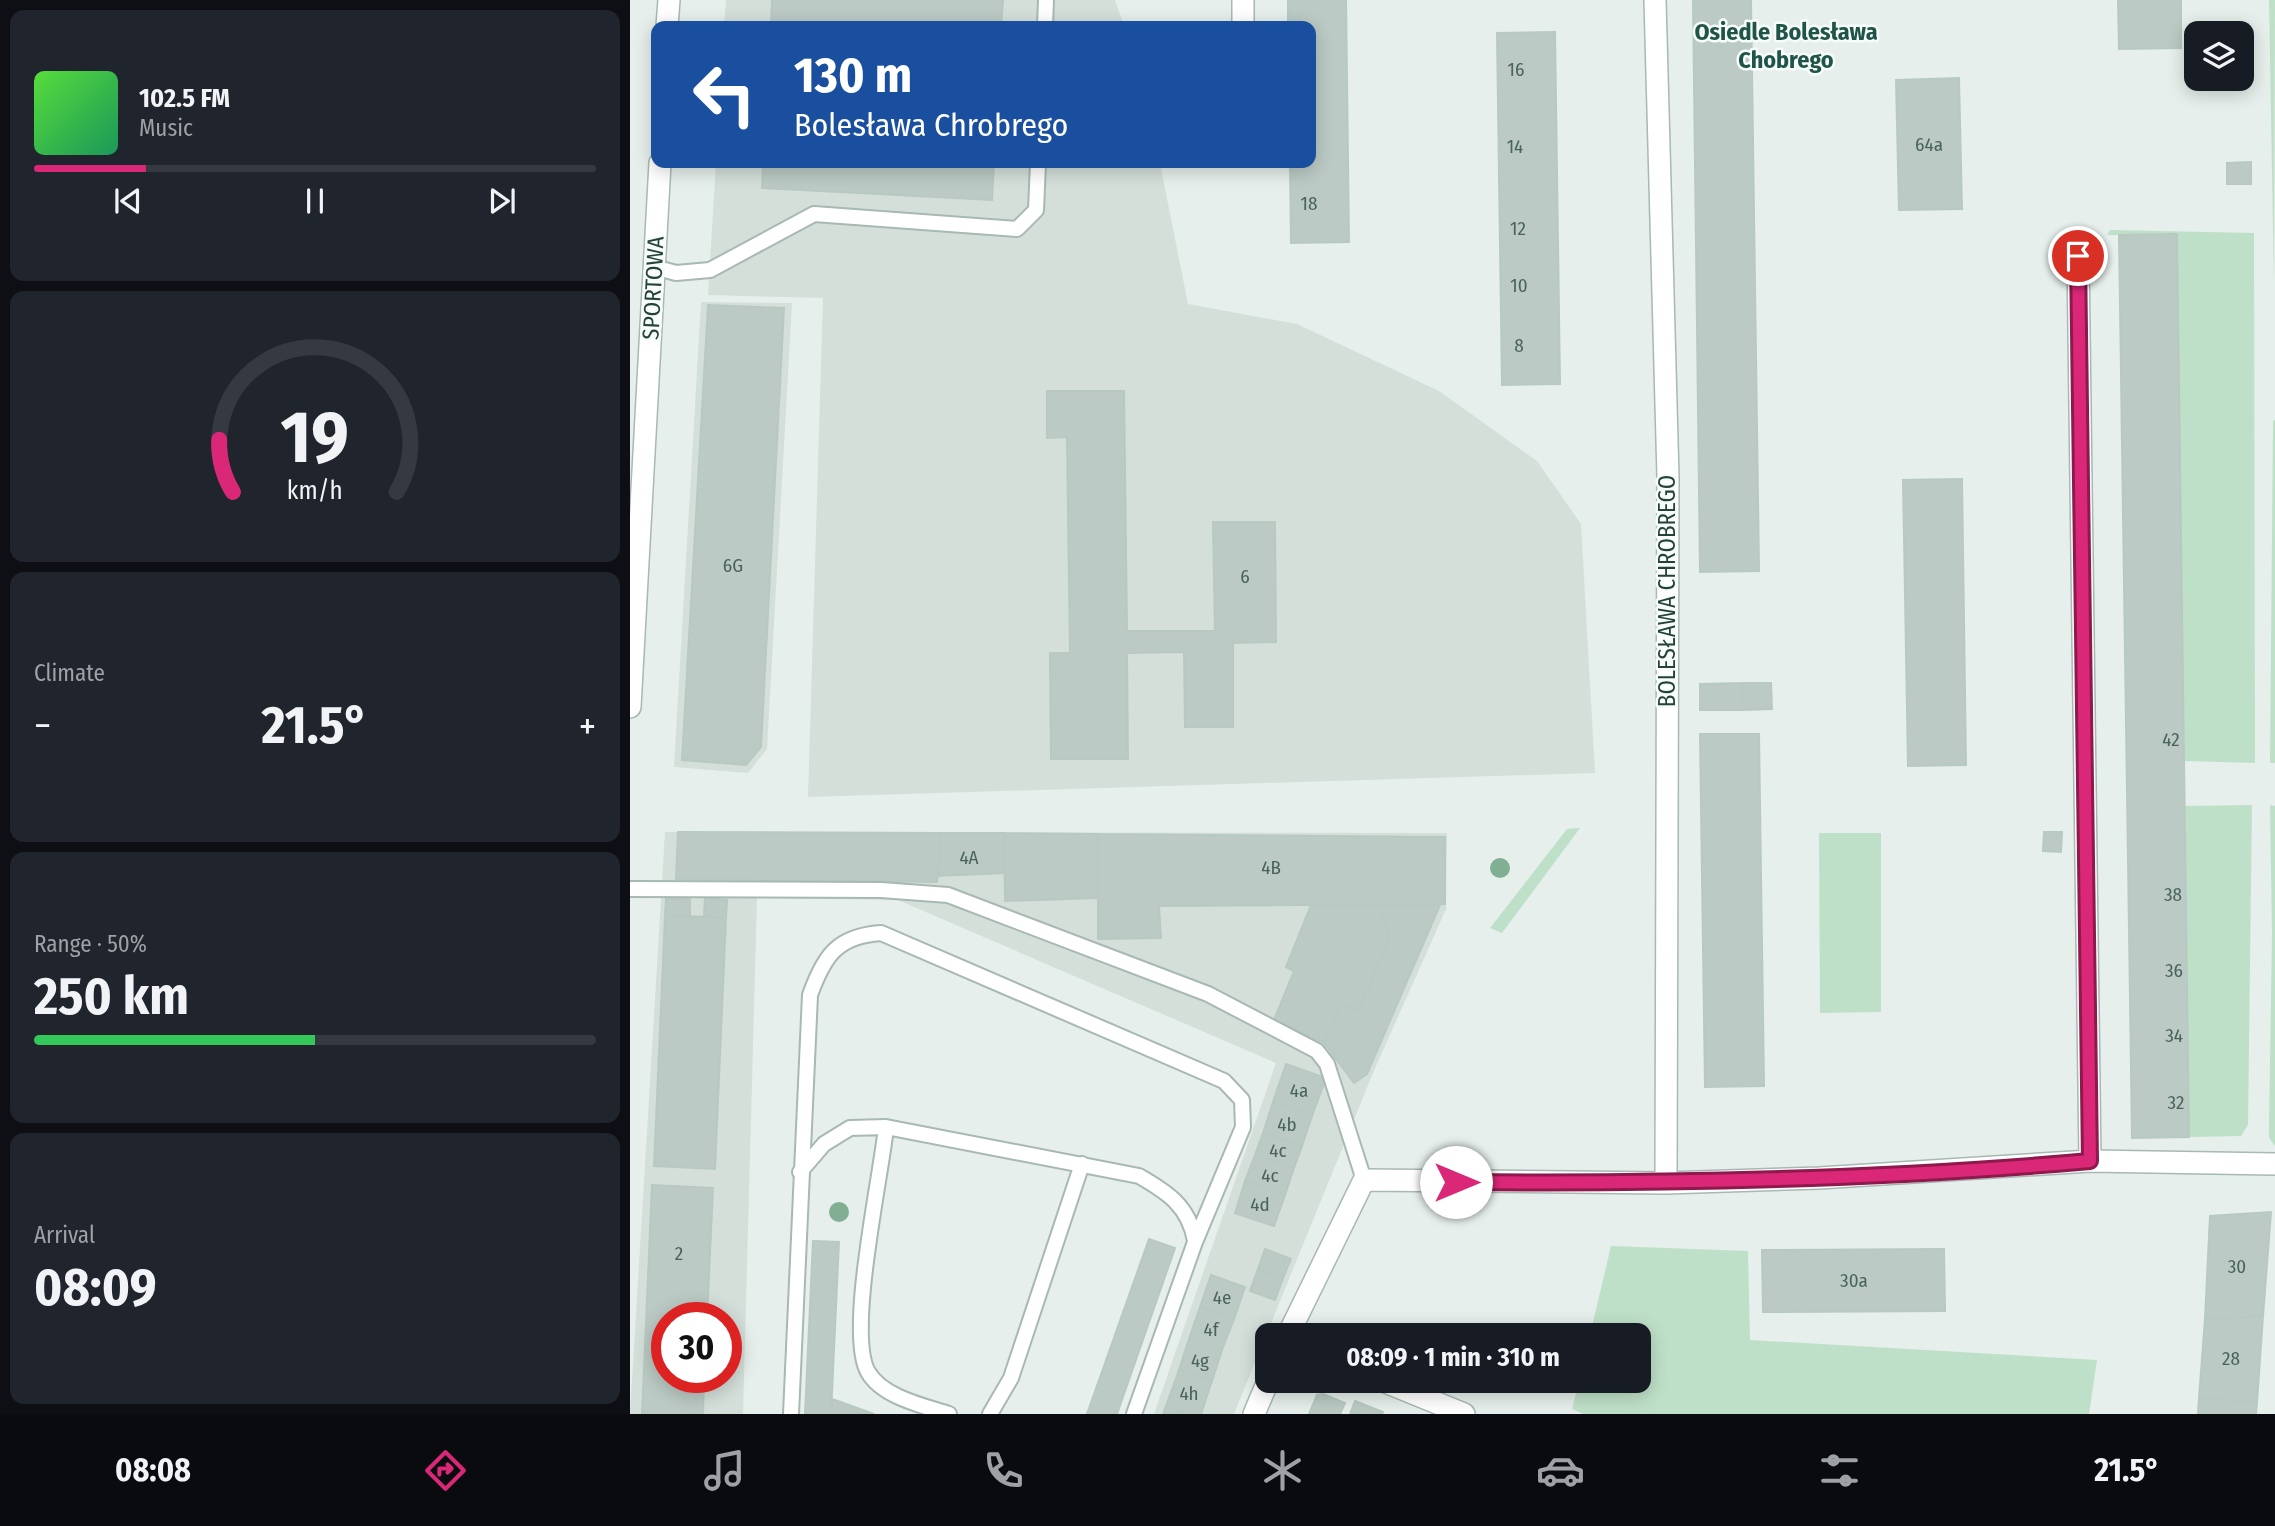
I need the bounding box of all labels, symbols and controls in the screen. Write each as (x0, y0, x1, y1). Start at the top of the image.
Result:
district label: Osiedle Bolesława Chobrego (1694, 18, 1878, 74)
map controls (2184, 21, 2254, 91)
button: layers (2184, 21, 2254, 91)
text: 130 m (794, 46, 912, 105)
icon: left (679, 49, 770, 140)
house number: 16 (1508, 58, 1524, 81)
text: 102.5 FM (139, 83, 230, 114)
text: Bolesława Chrobrego (794, 106, 1068, 144)
text: Music (139, 114, 193, 142)
house number: 64a (1915, 133, 1943, 156)
house number: 14 (1507, 135, 1523, 158)
icon: previous (109, 182, 147, 220)
icon: pause (296, 182, 334, 220)
icon: next (483, 182, 521, 220)
house number: 18 (1301, 192, 1317, 215)
house number: 12 (1510, 217, 1526, 240)
pin (2048, 226, 2108, 286)
street label: SPORTOWA (636, 236, 670, 340)
icon: arrive (2059, 237, 2097, 275)
house number: 10 (1510, 274, 1528, 297)
house number: 8 (1514, 334, 1524, 357)
text: 19 (281, 395, 349, 482)
street label: BOLESŁAWA CHROBREGO (1653, 475, 1681, 707)
text: km/h (287, 476, 343, 506)
house number: 6G (723, 554, 743, 577)
house number: 6 (1240, 565, 1250, 588)
text: Climate (34, 659, 105, 687)
text: 21.5° (261, 694, 368, 757)
text: − (34, 703, 51, 749)
text: + (579, 703, 596, 749)
house number: 42 (2162, 728, 2180, 751)
house number: 4A (959, 846, 979, 869)
house number: 4B (1261, 856, 1281, 879)
house number: 38 (2164, 883, 2182, 906)
text: Range · 50% (34, 930, 147, 958)
house number: 36 (2165, 959, 2183, 982)
text: 250 km (34, 965, 189, 1028)
house number: 34 (2165, 1024, 2183, 1047)
house number: 4a (1290, 1079, 1308, 1102)
house number: 32 (2168, 1091, 2184, 1114)
house number: 4b (1277, 1113, 1297, 1136)
house number: 4c (1269, 1139, 1287, 1162)
position arrow (1419, 1145, 1493, 1219)
house number: 4c (1261, 1164, 1279, 1187)
house number: 4d (1250, 1193, 1270, 1216)
text: Arrival (34, 1221, 95, 1249)
house number: 2 (675, 1242, 683, 1265)
house number: 30 (2228, 1255, 2246, 1278)
text: 08:09 (34, 1256, 157, 1319)
house number: 30a (1840, 1269, 1868, 1292)
house number: 4e (1213, 1286, 1231, 1309)
speed limit sign: 30 (651, 1302, 742, 1393)
house number: 4f (1204, 1318, 1220, 1341)
text: 08:09 · 1 min · 310 m (1346, 1342, 1560, 1373)
house number: 28 (2222, 1347, 2240, 1370)
house number: 4g (1191, 1349, 1209, 1372)
house number: 4h (1179, 1382, 1199, 1405)
icon: directions (421, 1446, 470, 1495)
icon: music (700, 1446, 749, 1495)
icon: phone (979, 1446, 1028, 1495)
icon: climate (1258, 1446, 1307, 1495)
icon: car (1536, 1446, 1585, 1495)
icon: filters (1815, 1446, 1864, 1495)
text: 08:08 (115, 1451, 191, 1489)
text: 21.5° (2094, 1451, 2160, 1489)

